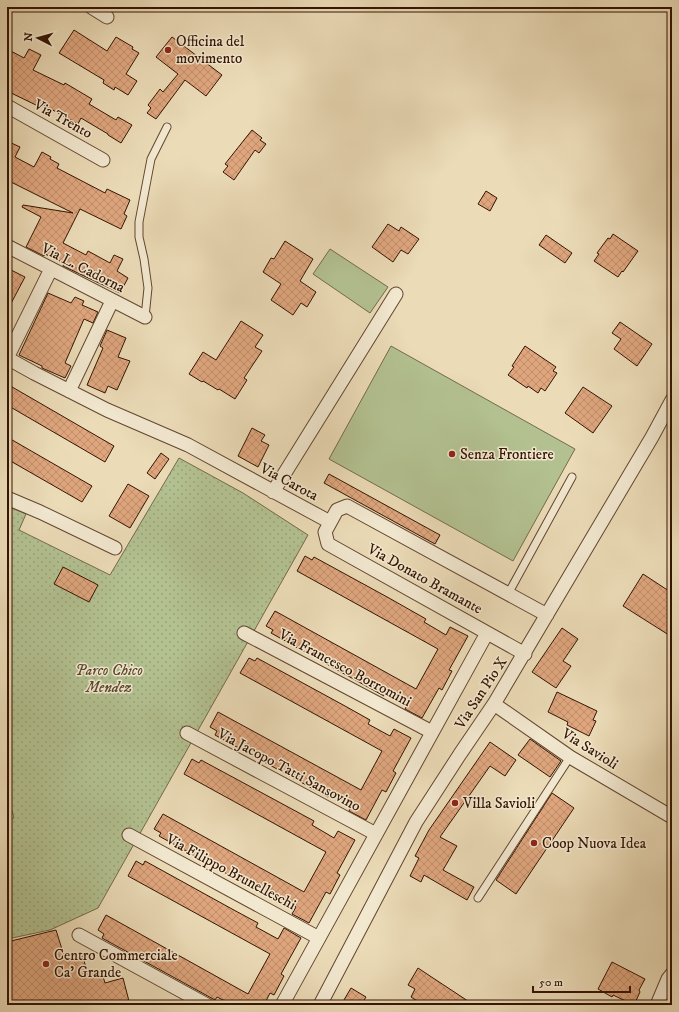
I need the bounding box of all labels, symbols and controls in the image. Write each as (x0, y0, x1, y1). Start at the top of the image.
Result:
north arrow (18, 18, 58, 58)
text: N (22, 32, 36, 42)
place label: Officina del movimento (176, 32, 245, 68)
marker: Officina del movimento (163, 45, 173, 55)
street label: Via Trento (29, 95, 96, 143)
street label: Via L. Cadorna (37, 238, 129, 297)
place label: Senza Frontiere (460, 445, 554, 464)
marker: Senza Frontiere (447, 449, 457, 459)
street label: Via Carota (256, 458, 322, 506)
street label: Via Donato Bramante (363, 539, 486, 618)
street label: Via Francesco Borromini (274, 624, 415, 711)
street label: Via San Pio X (450, 653, 511, 733)
park label: Parco Chico Mendez (75, 661, 143, 697)
street label: Via Jacopo Tatti Sansovino (213, 724, 364, 816)
street label: Via Savioli (557, 724, 622, 774)
place label: Villa Savioli (462, 794, 535, 813)
marker: Villa Savioli (450, 798, 460, 808)
street label: Via Filippo Brunelleschi (162, 829, 299, 914)
place label: Coop Nuova Idea (542, 834, 647, 853)
marker: Coop Nuova Idea (529, 838, 539, 848)
place label: Centro Commerciale Ca' Grande (54, 946, 178, 982)
marker: Centro Commerciale Ca' Grande (41, 959, 51, 969)
scale bar (533, 968, 630, 994)
text: 50 m (539, 975, 563, 990)

